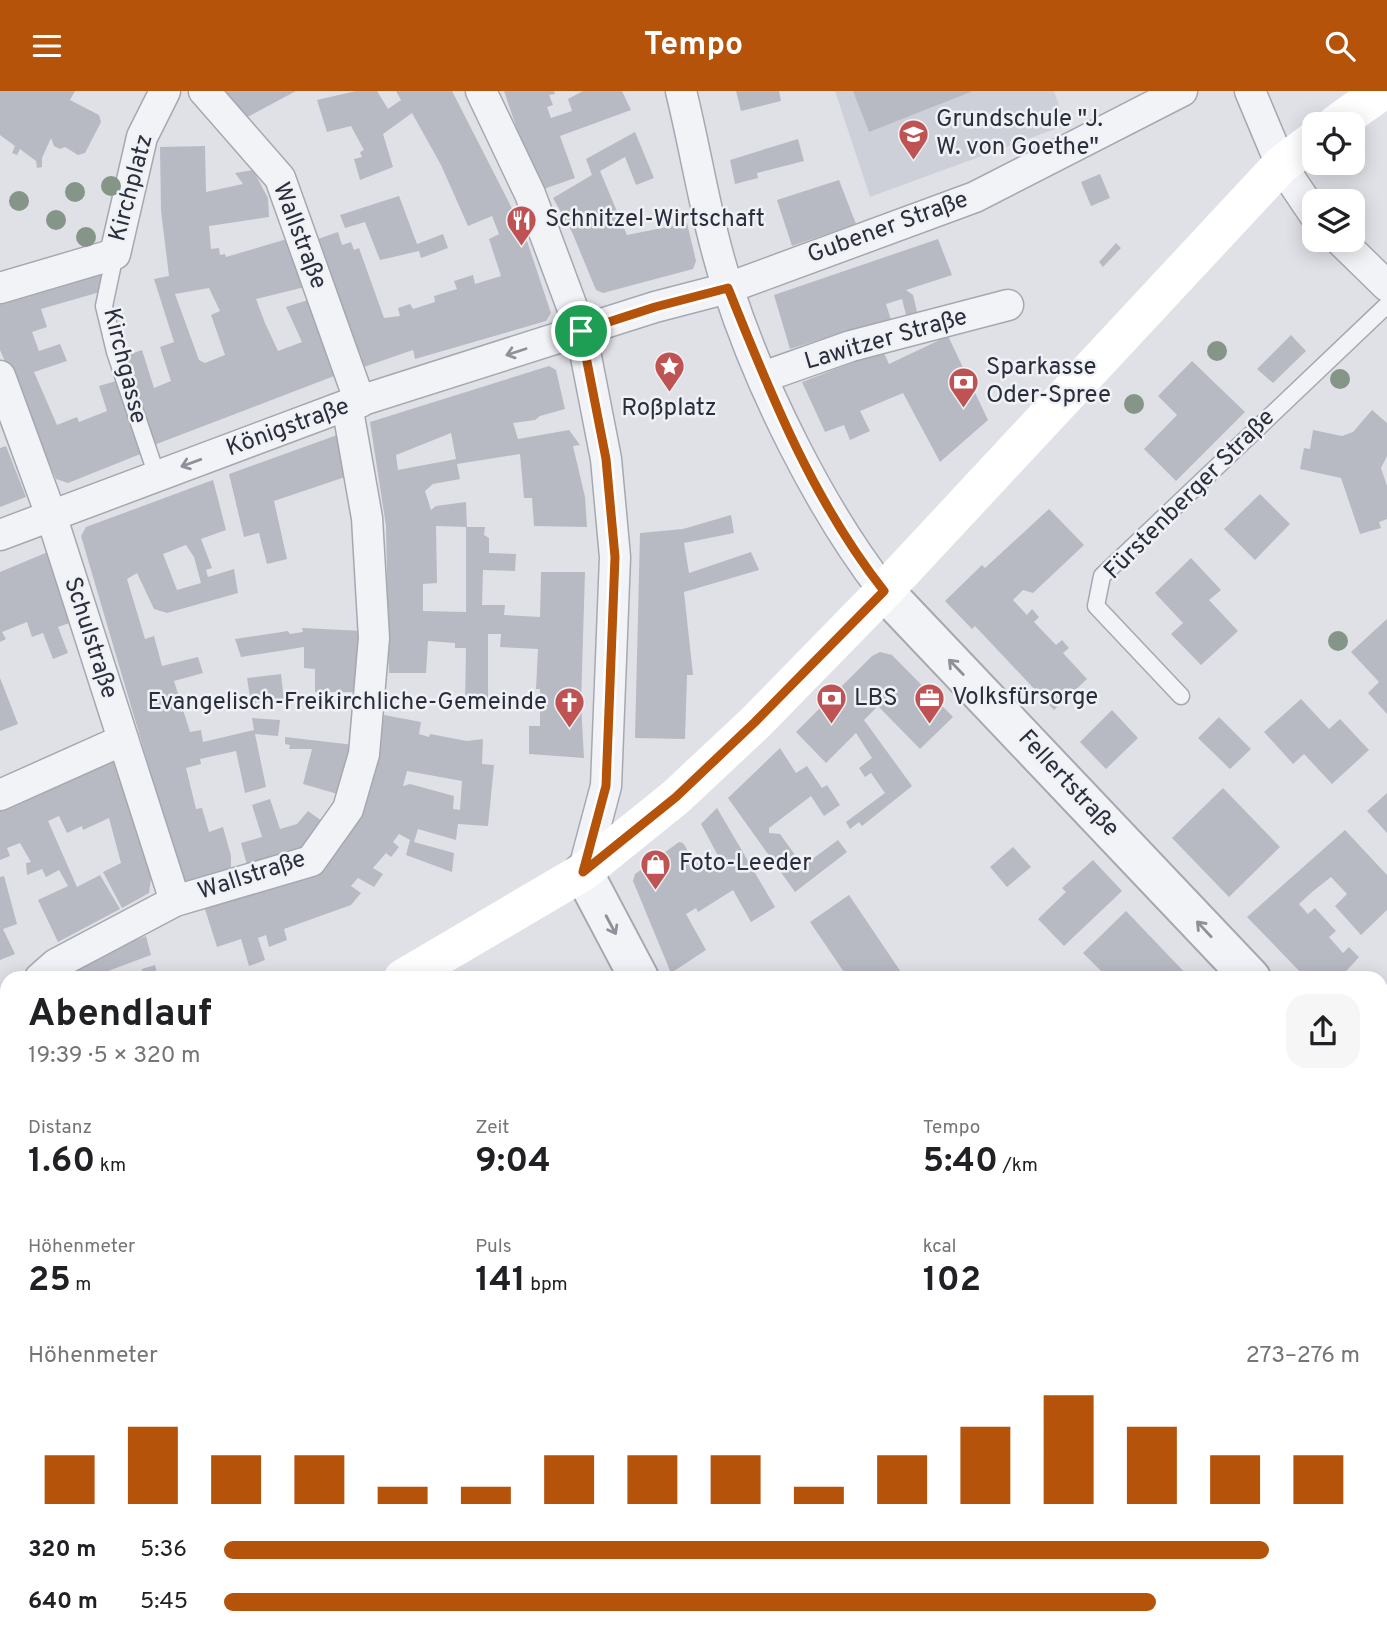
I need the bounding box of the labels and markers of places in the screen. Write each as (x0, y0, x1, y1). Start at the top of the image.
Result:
place label: Grundschule "J. W. von Goethe" (936, 105, 1103, 163)
school or university icon: Grundschule "J. W. von Goethe" (896, 117, 930, 161)
restaurant icon: Schnitzel-Wirtschaft (505, 203, 539, 247)
place label: Schnitzel-Wirtschaft (545, 205, 765, 235)
pin (551, 301, 611, 361)
place icon: Roßplatz (652, 350, 686, 394)
place label: Sparkasse Oder-Spree (986, 353, 1111, 411)
bank icon: Sparkasse Oder-Spree (946, 365, 980, 409)
place label: Roßplatz (621, 394, 717, 424)
office icon: Volksfürsorge (912, 681, 946, 725)
bank icon: LBS (814, 682, 848, 726)
place label: Volksfürsorge (952, 683, 1098, 713)
place label: LBS (854, 684, 898, 714)
church icon: Evangelisch-Freikirchliche-Gemeinde (553, 686, 587, 730)
place label: Evangelisch-Freikirchliche-Gemeinde (148, 688, 547, 718)
shop icon: Foto-Leeder (639, 847, 673, 891)
place label: Foto-Leeder (679, 849, 812, 879)

